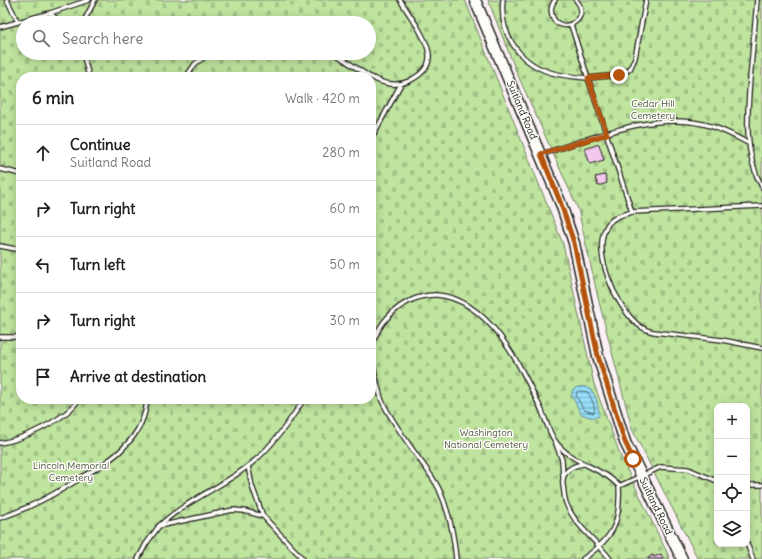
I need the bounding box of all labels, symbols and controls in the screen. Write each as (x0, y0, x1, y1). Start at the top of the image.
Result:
search box (16, 16, 376, 60)
icon: search (30, 27, 52, 49)
text: Search here (62, 29, 143, 48)
route end (610, 66, 628, 84)
street label: Suitland Road (504, 79, 540, 141)
text: 6 min (32, 87, 74, 109)
text: Walk · 420 m (285, 90, 360, 107)
park label: Cedar Hill Cemetery (631, 97, 675, 122)
text: Continue (70, 135, 131, 154)
icon: ahead (32, 142, 54, 164)
text: 280 m (322, 144, 360, 161)
text: Suitland Road (70, 154, 151, 171)
icon: right (32, 198, 54, 220)
text: Turn right (70, 199, 135, 218)
text: 60 m (329, 200, 360, 217)
icon: left (32, 254, 54, 276)
text: Turn left (70, 255, 125, 274)
text: 50 m (329, 256, 360, 273)
icon: right (32, 310, 54, 332)
text: Turn right (70, 311, 135, 330)
text: 30 m (330, 312, 360, 329)
icon: arrive (32, 366, 54, 388)
text: Arrive at destination (70, 367, 206, 386)
map controls (714, 403, 750, 547)
button: + (714, 403, 750, 439)
park label: Washington National Cemetery (444, 426, 528, 451)
button: − (714, 439, 750, 475)
route start (624, 450, 642, 468)
park label: Lincoln Memorial Cemetery (33, 459, 109, 484)
street label: Suitland Road (636, 475, 676, 537)
button: locate (714, 475, 750, 511)
button: layers (714, 511, 750, 547)

